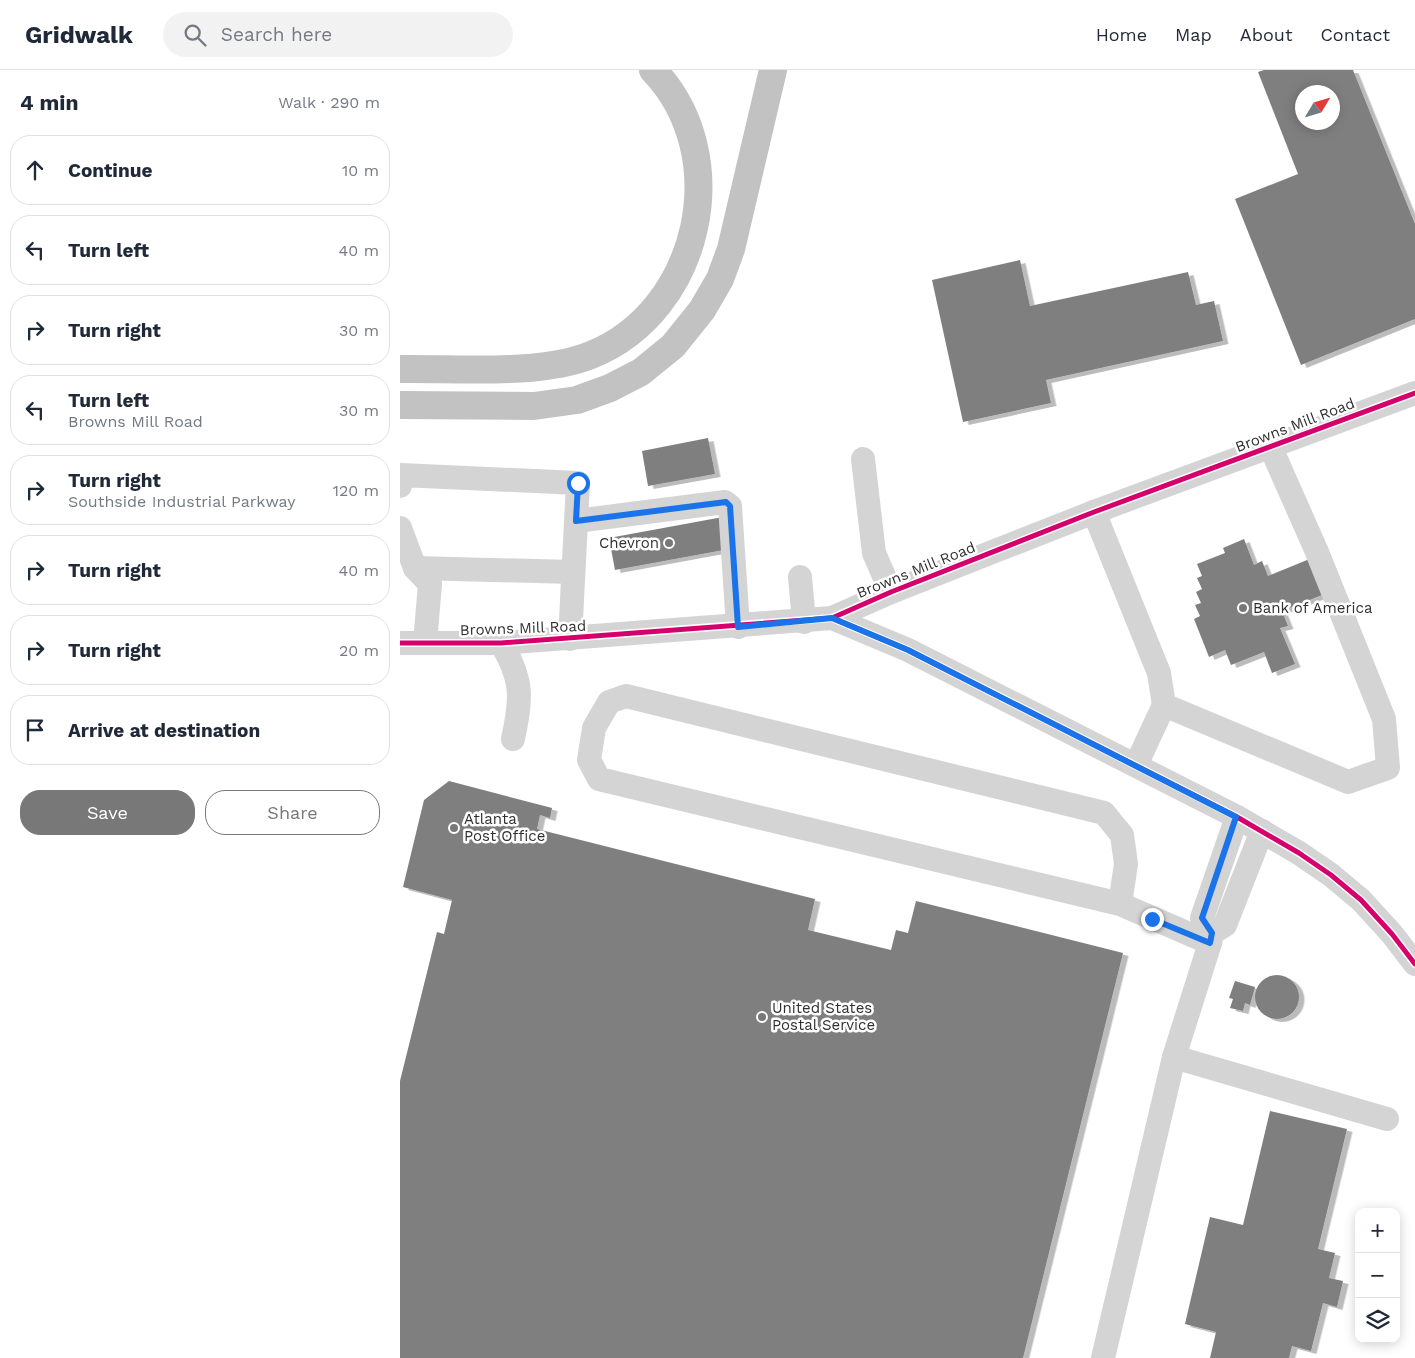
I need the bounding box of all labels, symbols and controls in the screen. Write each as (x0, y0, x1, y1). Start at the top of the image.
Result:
search box (163, 12, 513, 57)
text: Gridwalk (25, 21, 133, 49)
icon: search (181, 21, 209, 49)
text: Search here (221, 23, 332, 46)
text: Home (1096, 24, 1147, 45)
text: Map (1175, 24, 1212, 45)
text: About (1240, 24, 1292, 45)
text: Contact (1320, 24, 1390, 45)
north arrow (1295, 85, 1340, 130)
text: 4 min (20, 90, 78, 115)
text: Walk · 290 m (278, 93, 380, 112)
icon: ahead (21, 156, 49, 184)
text: Continue (68, 159, 152, 182)
text: 10 m (342, 161, 379, 180)
icon: left (21, 236, 49, 264)
text: Turn left (68, 239, 149, 262)
text: 40 m (339, 241, 379, 260)
icon: right (21, 316, 49, 344)
text: Turn right (68, 319, 161, 342)
text: 30 m (339, 321, 379, 340)
text: Turn left (68, 389, 149, 412)
street label: Browns Mill Road (1233, 394, 1357, 456)
icon: left (21, 396, 49, 424)
text: 30 m (339, 401, 379, 420)
text: Browns Mill Road (68, 412, 203, 431)
text: Turn right (68, 469, 161, 492)
route start (567, 472, 590, 495)
icon: right (21, 476, 49, 504)
text: 120 m (333, 481, 379, 500)
text: Southside Industrial Parkway (68, 492, 295, 511)
place label: Chevron (599, 534, 659, 552)
marker: Chevron (663, 537, 675, 549)
street label: Browns Mill Road (854, 538, 978, 602)
icon: right (21, 556, 49, 584)
text: Turn right (68, 559, 161, 582)
text: 40 m (339, 561, 379, 580)
place label: Bank of America (1253, 599, 1373, 617)
marker: Bank of America (1237, 602, 1249, 614)
street label: Browns Mill Road (459, 617, 587, 639)
icon: right (21, 636, 49, 664)
text: Turn right (68, 639, 161, 662)
text: 20 m (339, 641, 379, 660)
icon: arrive (21, 716, 49, 744)
text: Arrive at destination (68, 719, 260, 742)
button: Save (20, 790, 195, 835)
button: Share (205, 790, 380, 835)
place label: Atlanta Post Office (464, 810, 545, 845)
marker: Atlanta Post Office (448, 822, 460, 834)
route end (1141, 908, 1164, 931)
place label: United States Postal Service (772, 999, 875, 1034)
marker: United States Postal Service (756, 1011, 768, 1023)
map controls (1355, 1208, 1400, 1343)
button: + (1355, 1208, 1400, 1253)
button: − (1355, 1253, 1400, 1298)
button: layers (1355, 1298, 1400, 1343)

